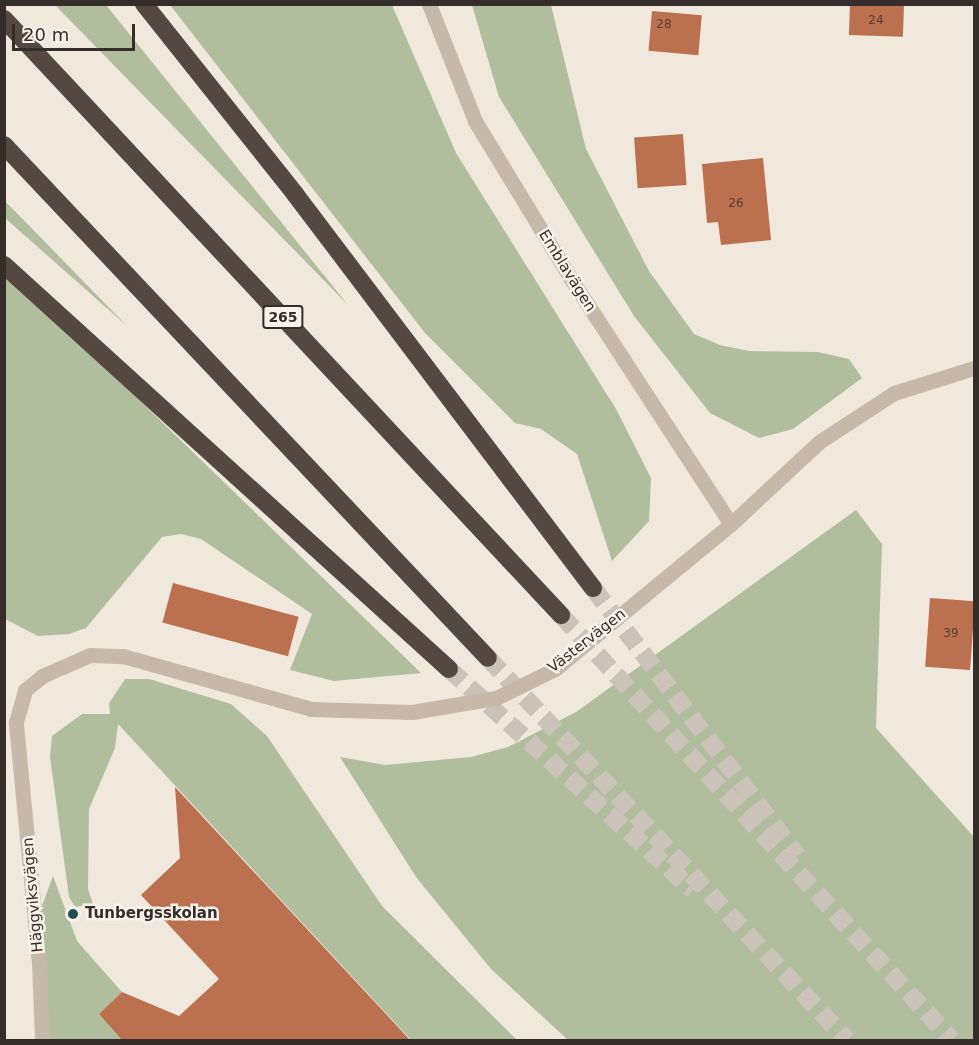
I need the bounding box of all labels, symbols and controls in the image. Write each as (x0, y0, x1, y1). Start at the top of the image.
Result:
scale bar (15, 12, 138, 50)
house number: 24 (868, 14, 884, 28)
house number: 28 (656, 18, 672, 32)
text: 20 m (23, 24, 69, 45)
house number: 26 (728, 197, 744, 211)
street label: Emblavägen (535, 227, 599, 315)
road number: 265 (262, 306, 304, 328)
street label: Västervägen (545, 605, 629, 677)
house number: 39 (943, 627, 959, 641)
street label: Häggviksvägen (19, 837, 47, 953)
place label: Tunbergsskolan (85, 905, 218, 923)
marker: Tunbergsskolan (66, 907, 80, 921)

